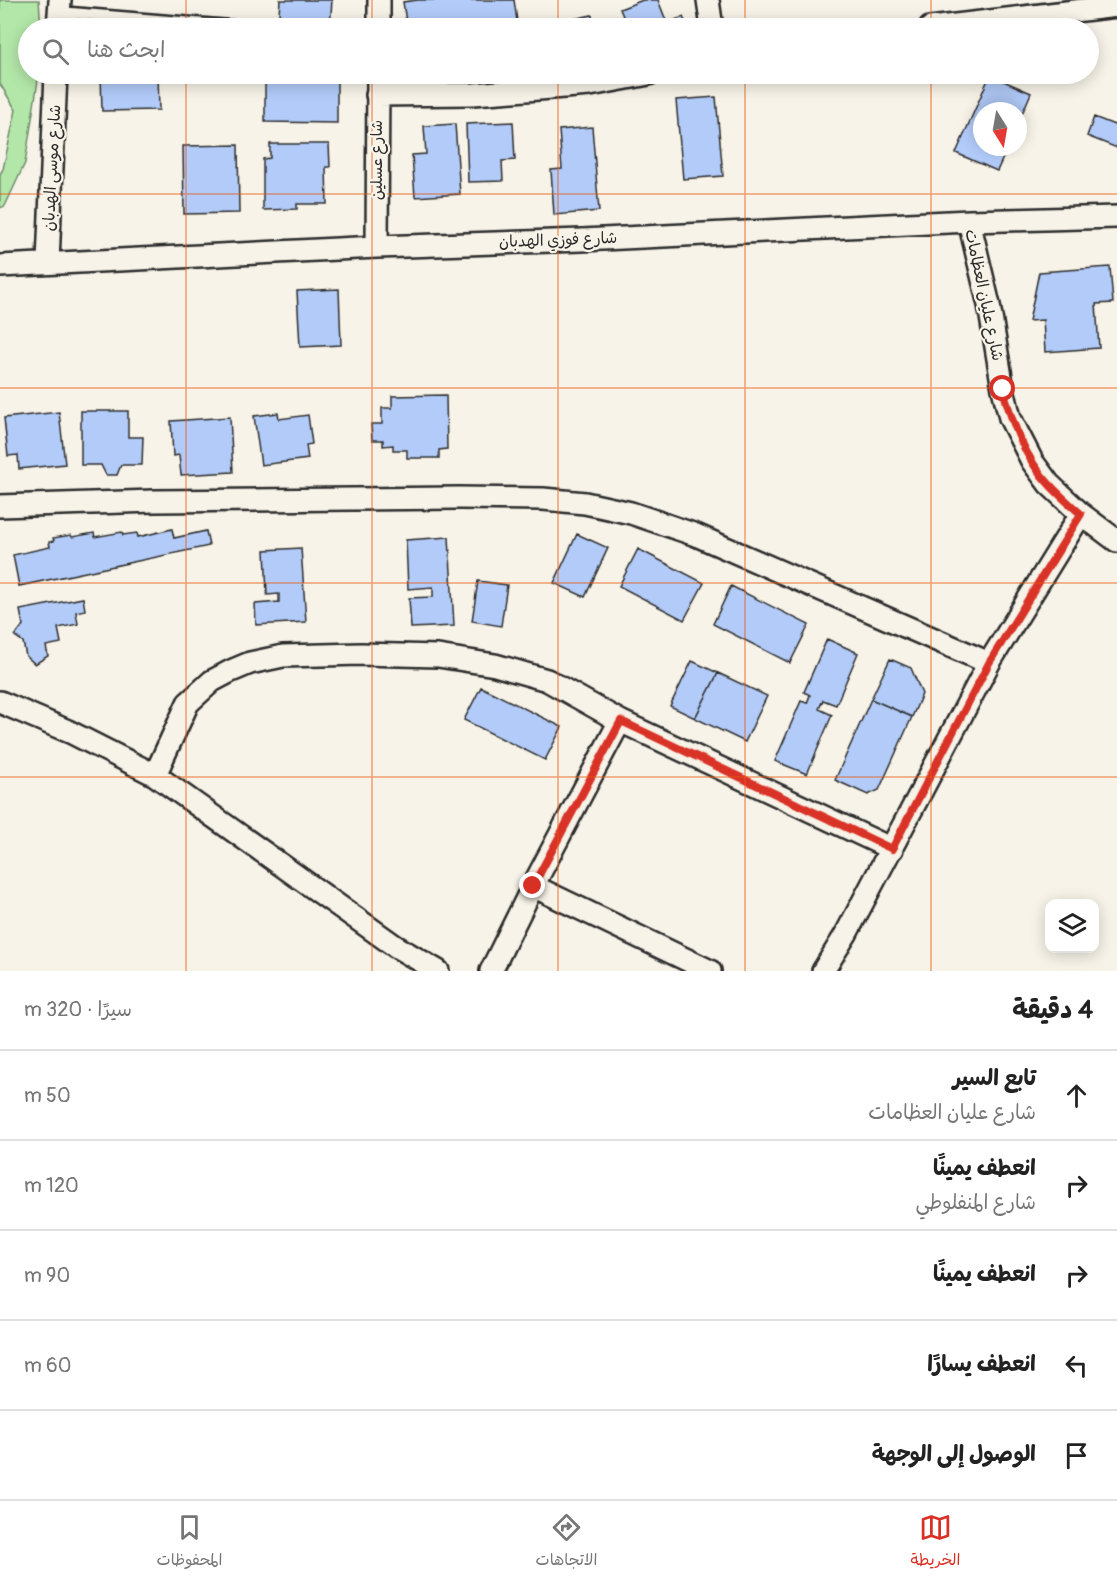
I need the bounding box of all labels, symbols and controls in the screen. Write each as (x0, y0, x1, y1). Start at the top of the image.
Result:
search box (18, 18, 1099, 84)
icon: search (39, 35, 72, 68)
text: ابحث هنا (87, 36, 165, 64)
north arrow (973, 102, 1027, 156)
street label: شارع موسى الهدبان (39, 104, 66, 232)
street label: شارع عسلين (367, 120, 388, 200)
street label: شارع عليان العظامات (959, 227, 1008, 363)
street label: شارع فوزي الهدبان (498, 228, 618, 253)
route start (989, 375, 1015, 401)
route end (519, 872, 545, 898)
map controls (1045, 899, 1099, 953)
button: layers (1045, 899, 1099, 953)
text: 4 دقيقة (1012, 994, 1093, 1026)
text: سيرًا · 320 m (24, 997, 132, 1022)
text: تابع السير (953, 1064, 1036, 1092)
icon: ahead (1060, 1079, 1093, 1112)
text: 50 m (24, 1083, 71, 1108)
text: شارع عليان العظامات (868, 1100, 1036, 1125)
text: انعطف يمينًا (933, 1154, 1036, 1182)
icon: right (1060, 1169, 1093, 1202)
text: 120 m (24, 1173, 79, 1198)
text: شارع المنفلوطي (916, 1190, 1036, 1215)
icon: right (1060, 1259, 1093, 1292)
text: انعطف يمينًا (933, 1260, 1036, 1288)
text: 90 m (24, 1263, 70, 1288)
icon: left (1060, 1349, 1093, 1382)
text: انعطف يسارًا (927, 1350, 1036, 1378)
text: 60 m (24, 1353, 71, 1378)
icon: arrive (1060, 1439, 1093, 1472)
text: الوصول إلى الوجهة (872, 1440, 1036, 1468)
tab: المحفوظات (157, 1511, 222, 1574)
tab: الاتجاهات (536, 1511, 597, 1574)
tab: الخريطة (911, 1511, 960, 1574)

